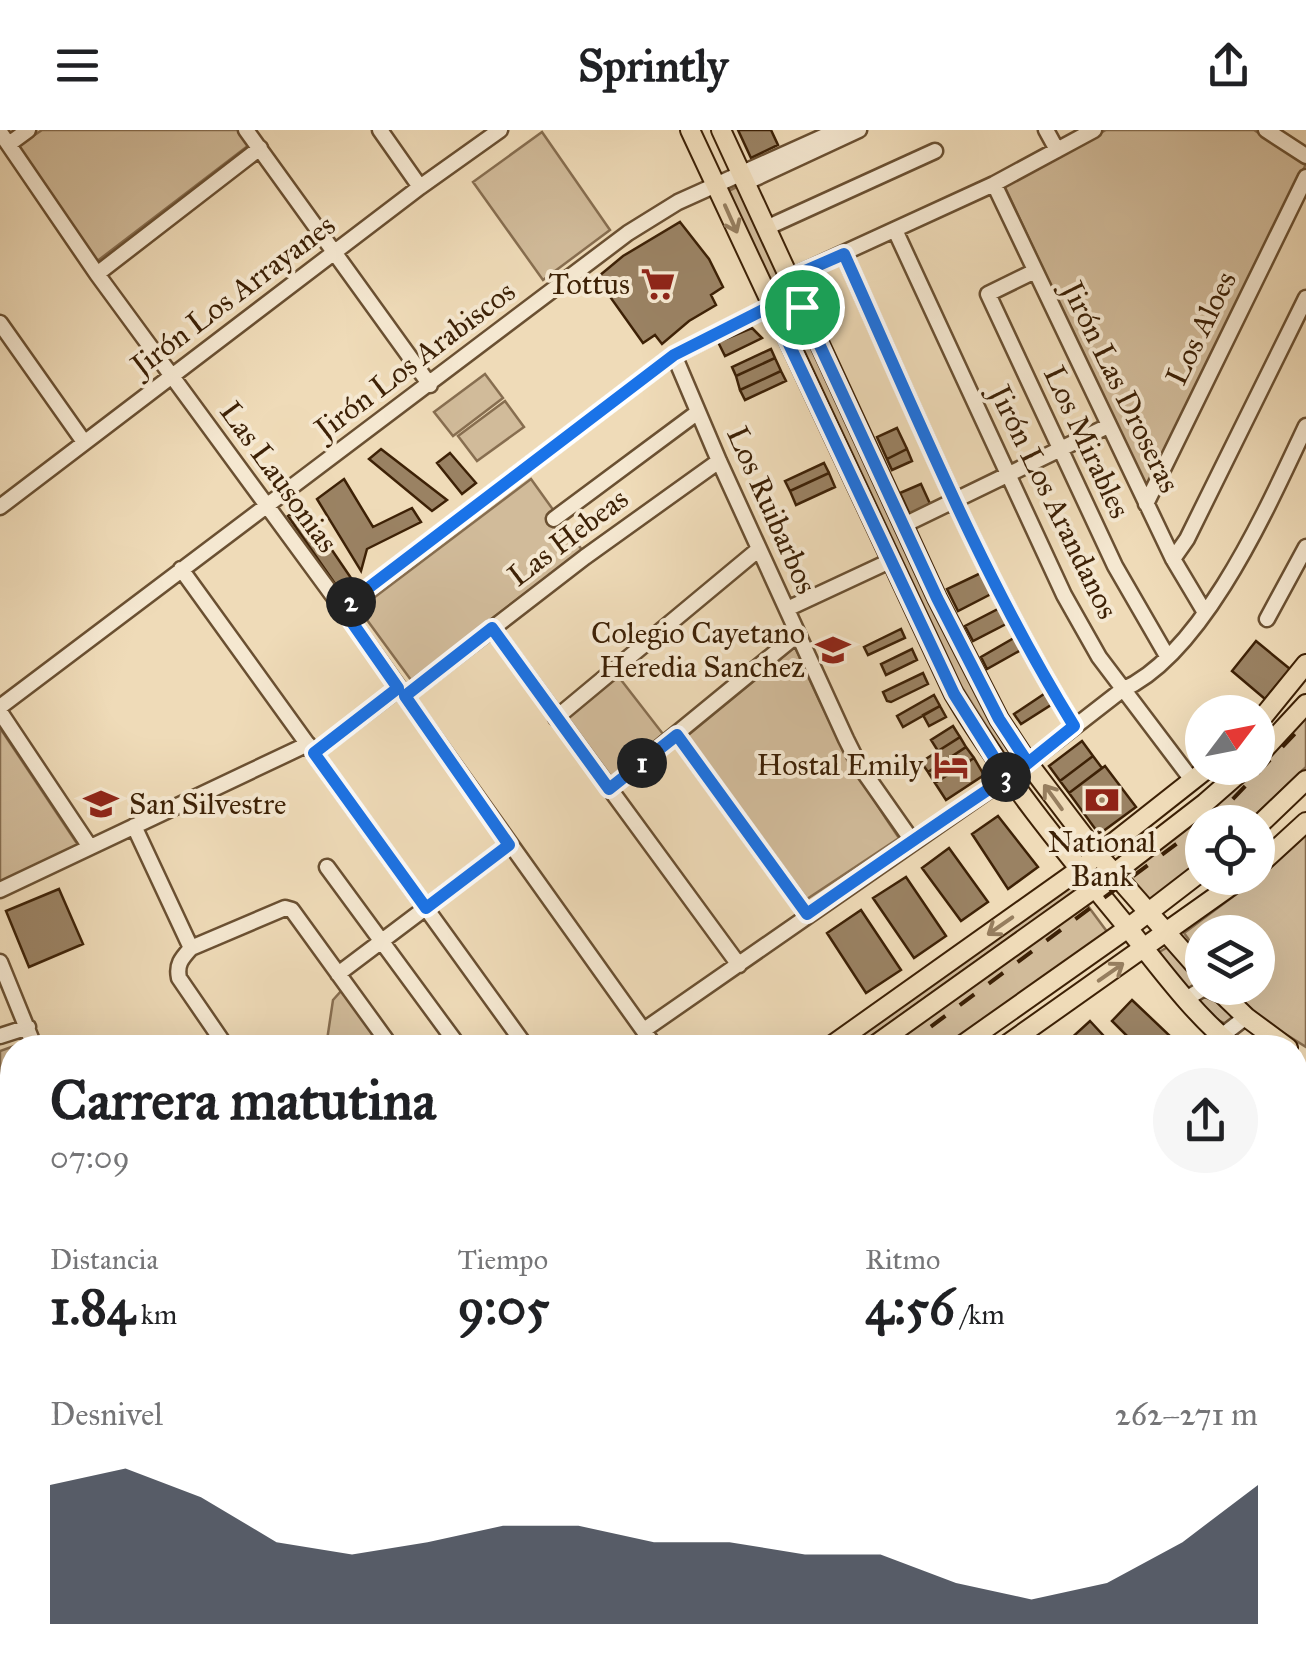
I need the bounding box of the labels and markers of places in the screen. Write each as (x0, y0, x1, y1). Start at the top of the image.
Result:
supermarket icon: Tottus (639, 265, 677, 303)
pin (760, 265, 845, 350)
place label: Tottus (548, 266, 630, 302)
pin: 2 (326, 577, 376, 627)
place label: Colegio Cayetano Heredia Sanchez (591, 615, 805, 685)
school or university icon: Colegio Cayetano Heredia Sanchez (814, 631, 852, 669)
pin: 1 (617, 738, 667, 788)
hotel icon: Hostal Emily (932, 746, 970, 784)
place label: Hostal Emily (757, 747, 924, 783)
pin: 3 (981, 752, 1031, 802)
bank icon: National Bank (1083, 781, 1121, 819)
school or university icon: San Silvestre (82, 785, 120, 823)
place label: San Silvestre (129, 786, 287, 822)
place label: National Bank (1048, 824, 1157, 894)

